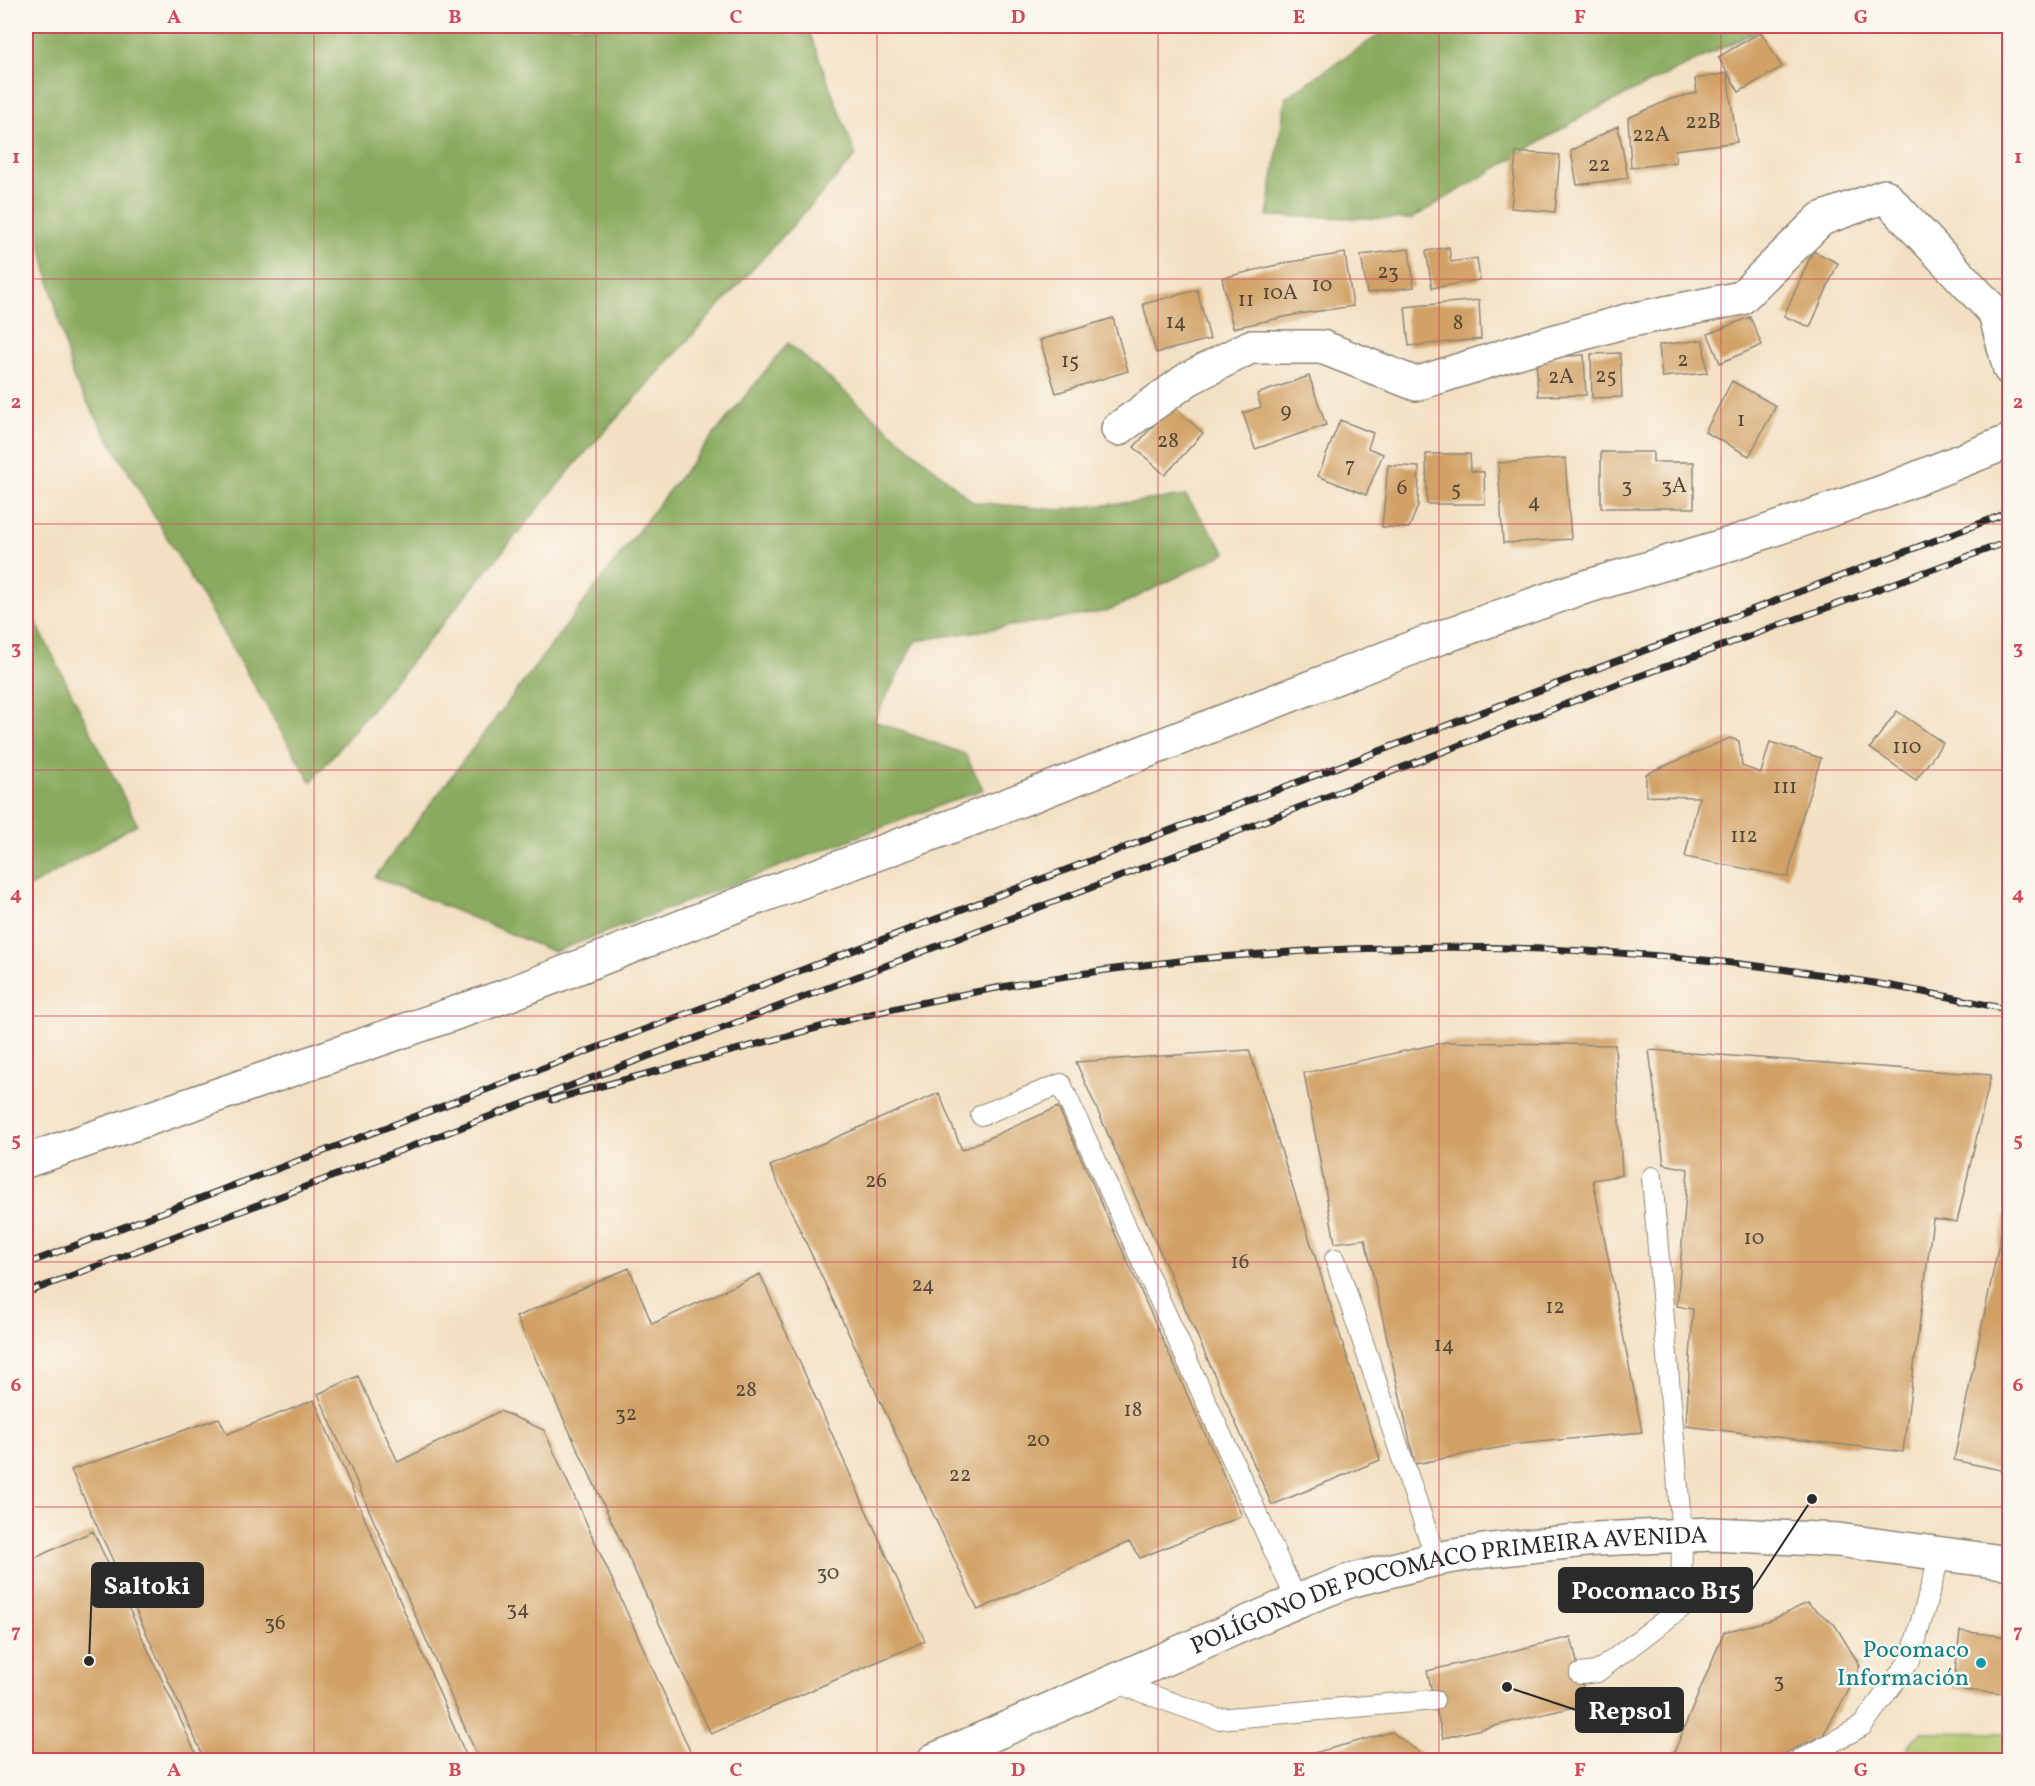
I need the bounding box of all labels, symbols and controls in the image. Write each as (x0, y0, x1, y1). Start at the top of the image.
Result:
text: A (167, 4, 181, 32)
text: B (448, 4, 462, 32)
text: C (730, 4, 743, 32)
text: D (1011, 4, 1025, 32)
text: E (1293, 4, 1305, 32)
text: F (1574, 4, 1586, 32)
text: G (1854, 4, 1868, 32)
house number: 22B (1685, 108, 1721, 137)
house number: 22A (1632, 121, 1670, 150)
text: 1 (12, 144, 20, 172)
text: 1 (2014, 144, 2022, 172)
house number: 22 (1588, 151, 1610, 180)
house number: 23 (1377, 258, 1399, 287)
house number: 10 (1312, 271, 1332, 300)
house number: 10A (1262, 279, 1298, 308)
house number: 11 (1238, 286, 1254, 315)
house number: 14 (1166, 308, 1186, 337)
house number: 8 (1453, 309, 1463, 338)
house number: 2 (1677, 346, 1689, 375)
house number: 15 (1061, 347, 1079, 376)
house number: 25 (1595, 362, 1617, 391)
house number: 2A (1548, 363, 1574, 392)
text: 2 (11, 389, 21, 417)
text: 2 (2013, 389, 2023, 417)
house number: 9 (1281, 397, 1292, 426)
house number: 1 (1737, 406, 1745, 435)
house number: 28 (1157, 427, 1179, 456)
house number: 7 (1345, 452, 1355, 481)
house number: 3 (1622, 472, 1632, 501)
house number: 3A (1661, 472, 1687, 501)
house number: 6 (1397, 474, 1407, 503)
house number: 5 (1451, 475, 1461, 504)
house number: 4 (1528, 488, 1540, 517)
text: 3 (11, 635, 21, 663)
text: 3 (2013, 635, 2023, 663)
house number: 110 (1893, 733, 1921, 762)
house number: 111 (1773, 773, 1797, 802)
house number: 112 (1730, 822, 1758, 851)
text: 4 (10, 881, 22, 909)
text: 4 (2012, 881, 2024, 909)
text: 5 (11, 1127, 21, 1155)
text: 5 (2013, 1127, 2023, 1155)
house number: 26 (865, 1167, 887, 1196)
house number: 10 (1744, 1224, 1764, 1253)
house number: 16 (1231, 1248, 1249, 1277)
house number: 24 (911, 1271, 935, 1300)
house number: 12 (1545, 1293, 1565, 1322)
house number: 14 (1434, 1331, 1454, 1360)
text: 6 (11, 1372, 22, 1400)
text: 6 (2013, 1372, 2024, 1400)
house number: 28 (735, 1376, 757, 1405)
house number: 18 (1124, 1396, 1142, 1425)
house number: 32 (615, 1400, 637, 1429)
house number: 20 (1026, 1426, 1050, 1455)
house number: 22 (949, 1461, 971, 1490)
street label: POLÍGONO DE POCOMACO PRIMEIRA AVENIDA (1186, 1519, 1708, 1664)
house number: 30 (817, 1559, 839, 1588)
callout: Saltoki (92, 1563, 203, 1607)
callout: Pocomaco B15 (1559, 1568, 1752, 1612)
text: Saltoki (104, 1569, 190, 1605)
text: Pocomaco B15 (1571, 1574, 1741, 1610)
house number: 34 (506, 1595, 530, 1624)
house number: 36 (264, 1609, 286, 1638)
text: 7 (11, 1618, 21, 1646)
text: 7 (2013, 1618, 2023, 1646)
place label: Pocomaco Información (1837, 1634, 1969, 1696)
marker: Pocomaco Información (1974, 1656, 1988, 1670)
house number: 3 (1774, 1667, 1784, 1696)
callout: Repsol (1576, 1688, 1683, 1732)
text: Repsol (1588, 1694, 1672, 1730)
text: A (167, 1757, 181, 1785)
text: B (448, 1757, 462, 1785)
text: C (730, 1757, 743, 1785)
text: D (1011, 1757, 1025, 1785)
text: E (1293, 1757, 1305, 1785)
text: F (1574, 1757, 1586, 1785)
text: G (1854, 1757, 1868, 1785)

